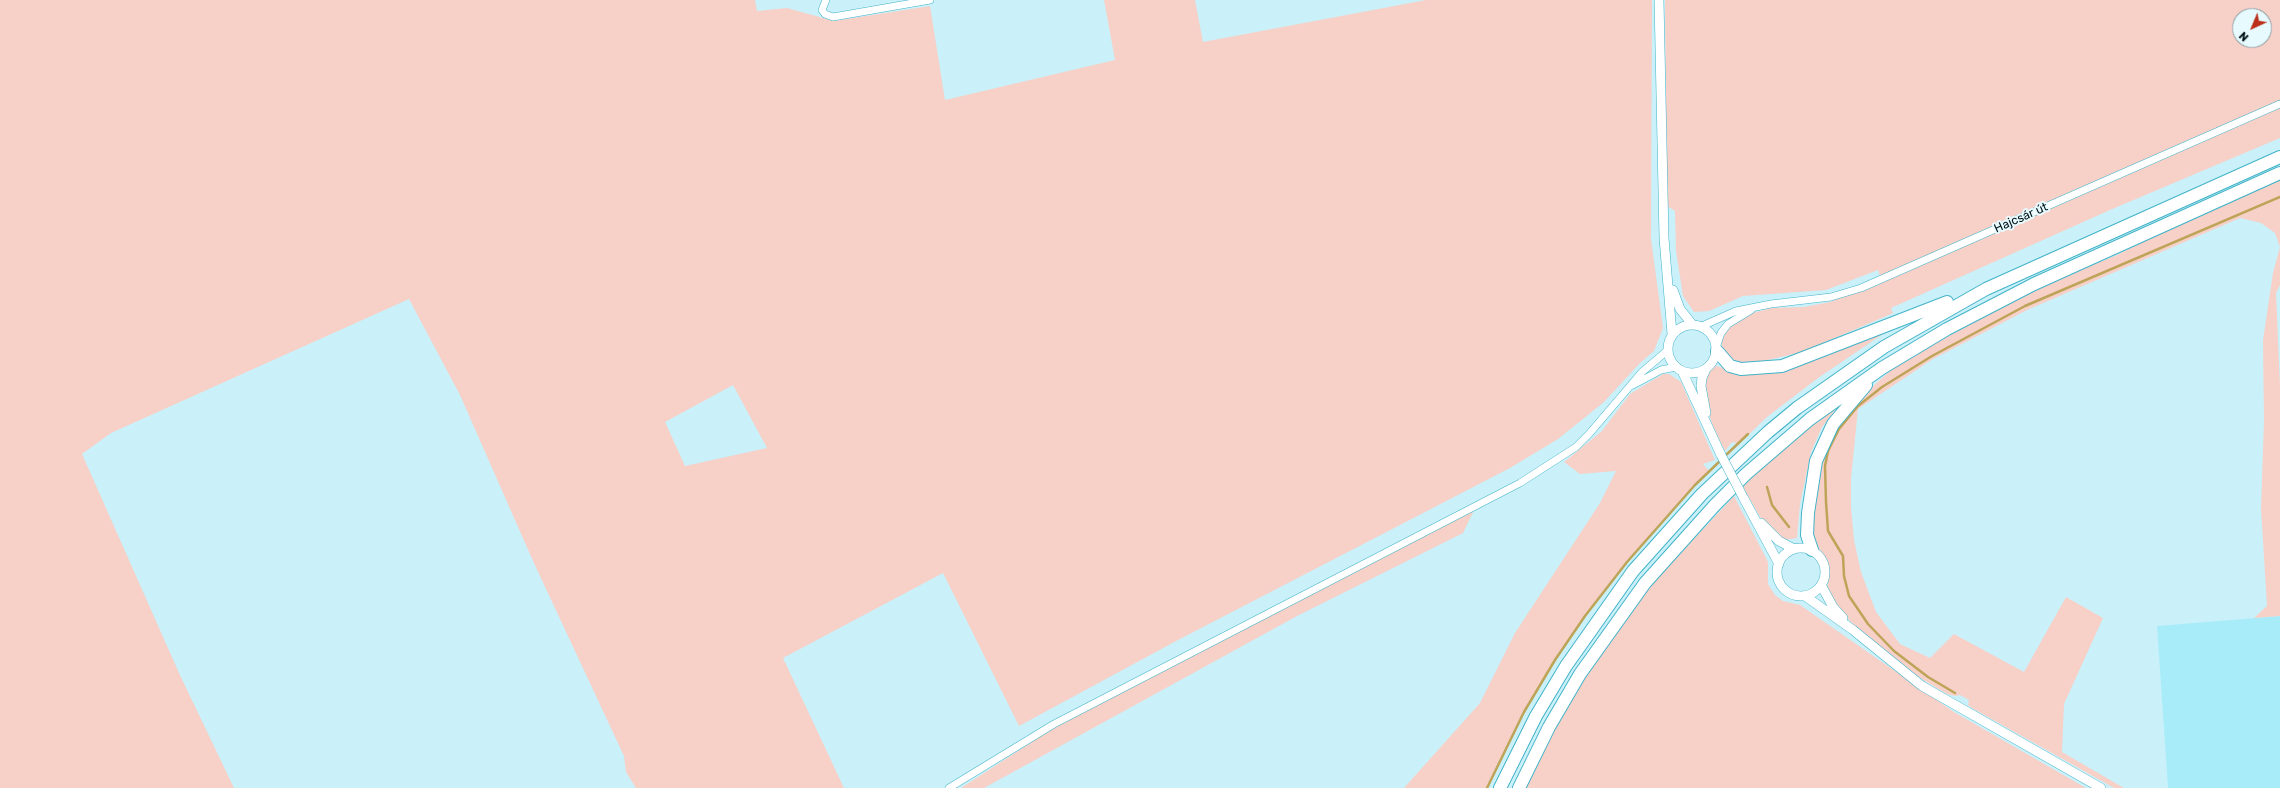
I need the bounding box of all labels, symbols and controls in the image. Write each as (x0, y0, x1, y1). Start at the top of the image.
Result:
north arrow (2232, 8, 2272, 48)
text: N (2237, 29, 2251, 44)
street label: Hajcsár út (1992, 200, 2050, 236)

